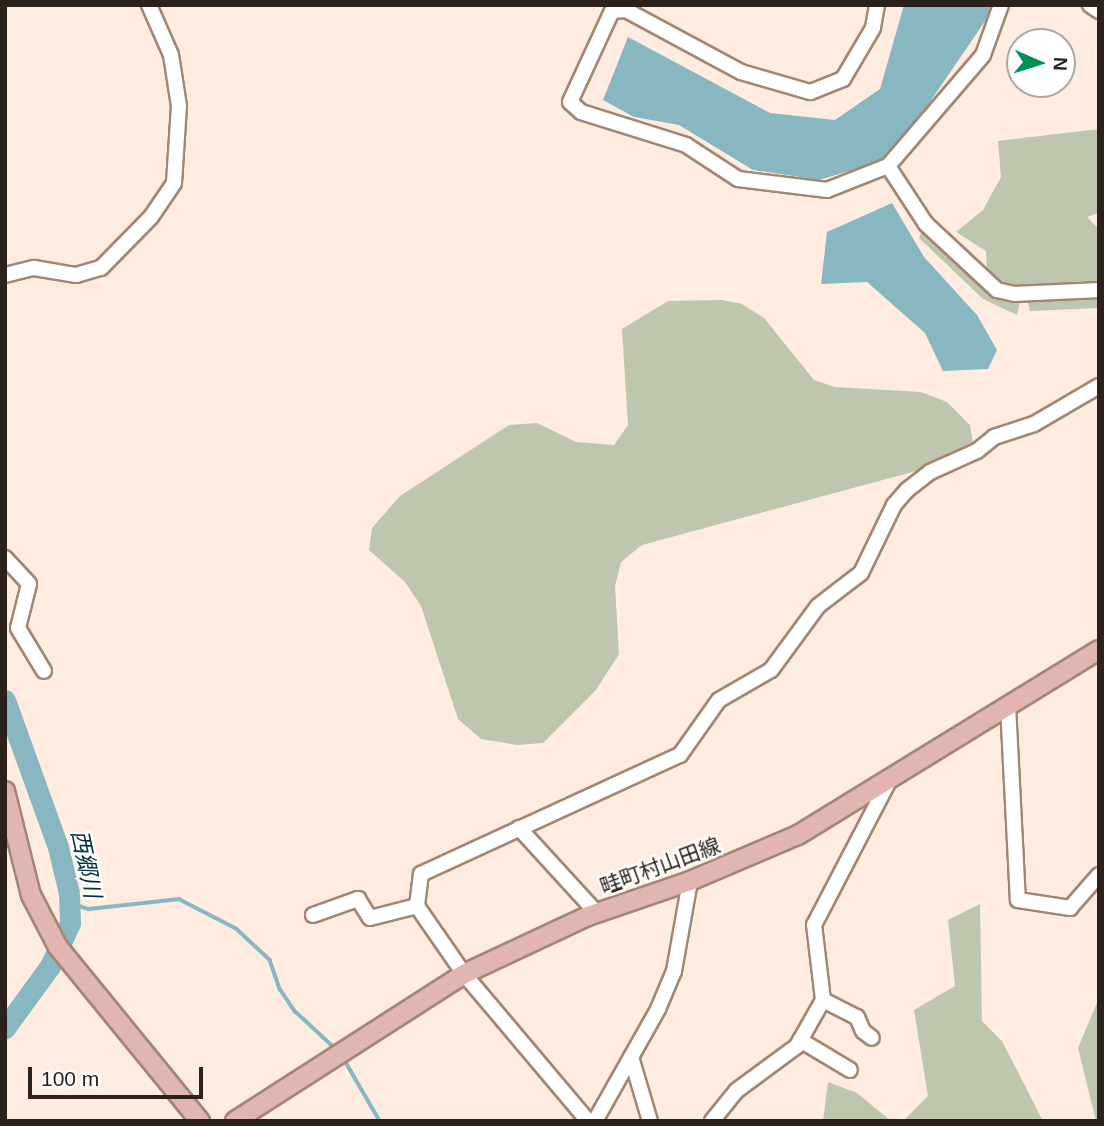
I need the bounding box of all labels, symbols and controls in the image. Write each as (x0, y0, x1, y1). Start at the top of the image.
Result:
north arrow (1006, 28, 1076, 98)
text: N (1050, 57, 1071, 71)
water label: 西郷川 (65, 827, 107, 901)
street label: 畦町村山田線 (596, 833, 724, 899)
scale bar (32, 1052, 206, 1096)
text: 100 m (41, 1067, 99, 1090)

